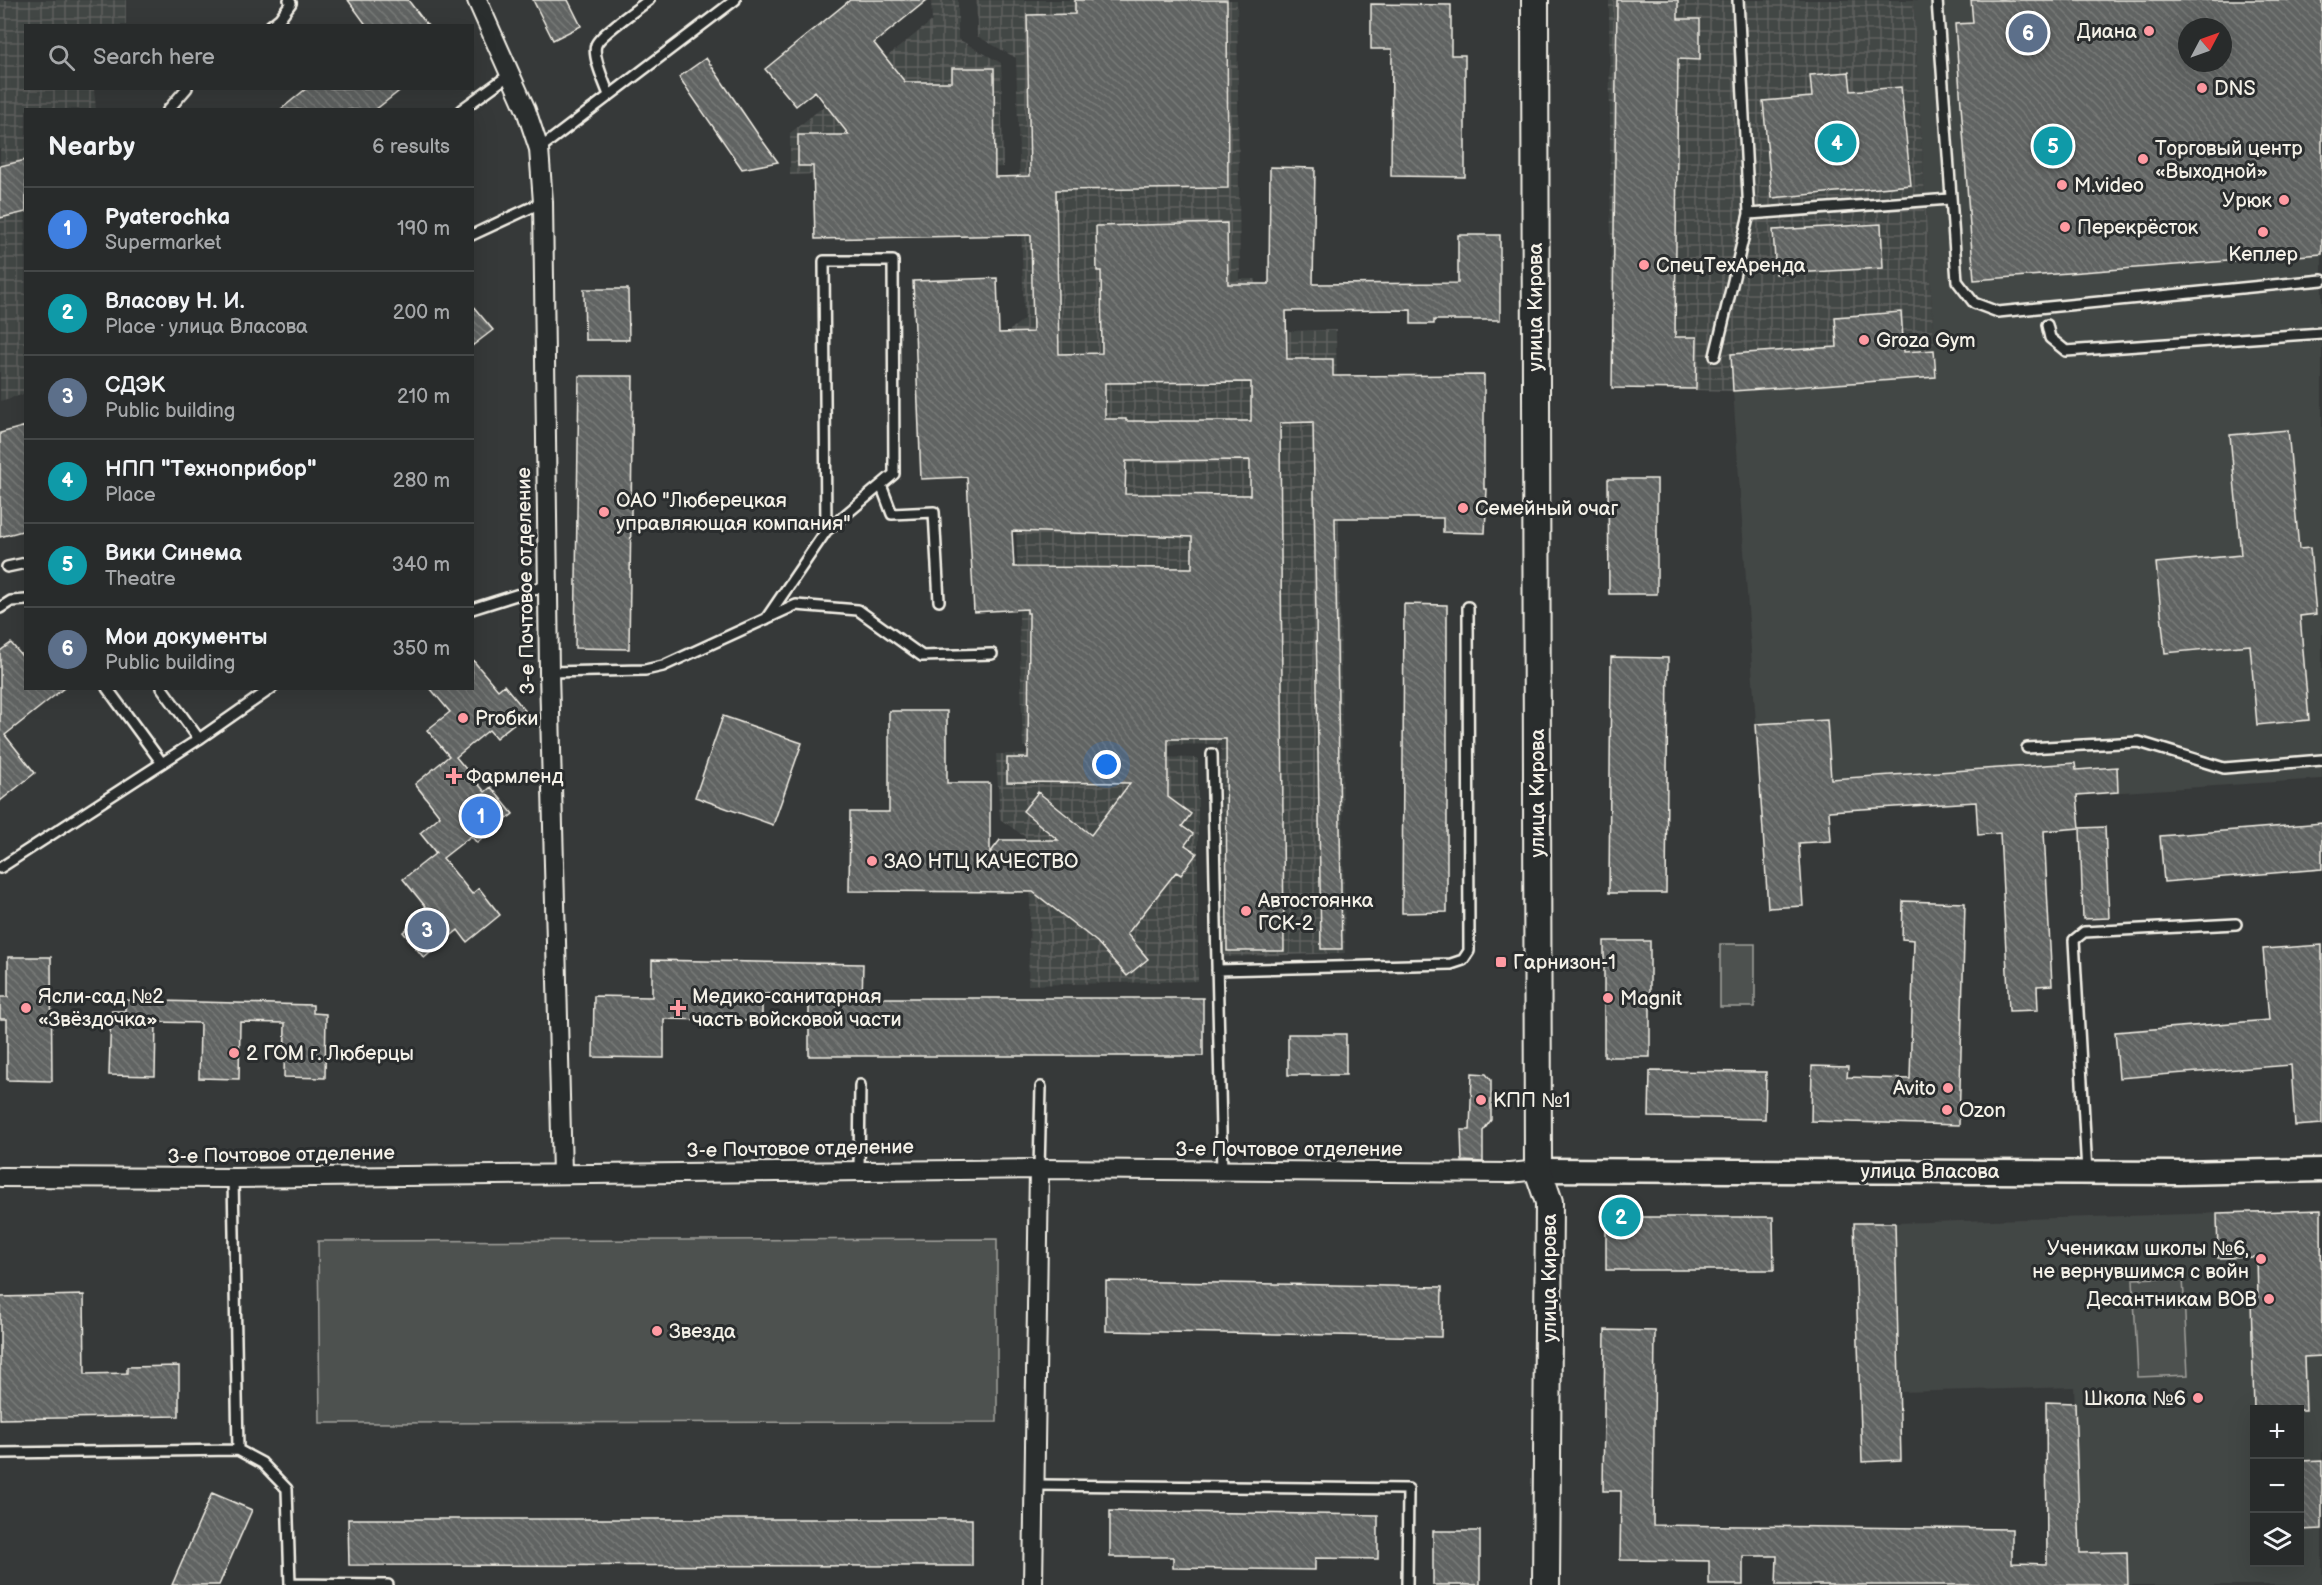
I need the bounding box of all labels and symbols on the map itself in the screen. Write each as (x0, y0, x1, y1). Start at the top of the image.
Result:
pin: 6 (2008, 10, 2048, 56)
north arrow (2178, 18, 2232, 72)
place label: Диана (2077, 20, 2137, 44)
marker: Диана (2142, 24, 2156, 38)
place label: DNS (2214, 77, 2256, 101)
marker: DNS (2195, 81, 2209, 95)
pin: 4 (1818, 120, 1856, 166)
pin: 5 (2034, 124, 2072, 168)
place label: Торговый центр «Выходной» (2155, 137, 2303, 184)
marker: Торговый центр «Выходной» (2136, 152, 2150, 166)
place label: M.video (2074, 174, 2144, 198)
marker: M.video (2055, 178, 2069, 192)
place label: Урюк (2222, 189, 2272, 213)
marker: Урюк (2277, 193, 2291, 207)
place label: Перекрёсток (2077, 216, 2199, 240)
marker: Перекрёсток (2058, 220, 2072, 234)
marker: Кеплер (2256, 225, 2270, 239)
street label: улица Кирова (1524, 242, 1548, 371)
place label: Кеплер (2228, 243, 2298, 267)
place label: СпецТехАренда (1656, 254, 1806, 278)
marker: СпецТехАренда (1637, 258, 1651, 272)
place label: Groza Gym (1876, 329, 1976, 353)
marker: Groza Gym (1857, 333, 1871, 347)
street label: 3-е Почтовое отделение (512, 467, 540, 695)
place label: ОАО "Люберецкая управляющая компания" (616, 489, 851, 536)
place label: Семейный очаг (1475, 497, 1619, 521)
marker: Семейный очаг (1456, 501, 1470, 515)
marker: ОАО "Люберецкая управляющая компания" (597, 505, 611, 519)
place label: Proбки (475, 707, 539, 731)
marker: Proбки (456, 711, 470, 725)
street label: улица Кирова (1526, 728, 1550, 857)
your location (1092, 750, 1121, 779)
place label: Фармленд (466, 765, 564, 789)
marker: Фармленд (447, 769, 461, 783)
pin: 1 (462, 794, 500, 838)
place label: ЗАО НТЦ КАЧЕСТВО (884, 850, 1078, 874)
marker: ЗАО НТЦ КАЧЕСТВО (865, 854, 879, 868)
place label: Автостоянка ГСК-2 (1257, 889, 1374, 936)
marker: Автостоянка ГСК-2 (1239, 904, 1253, 918)
pin: 3 (408, 908, 446, 952)
place label: Гарнизон-1 (1513, 951, 1616, 975)
marker: Гарнизон-1 (1494, 955, 1508, 969)
place label: Ясли-сад №2 «Звёздочка» (38, 985, 164, 1032)
place label: Медико-санитарная часть войсковой части (692, 985, 902, 1032)
place label: Magnit (1620, 987, 1682, 1011)
marker: Magnit (1601, 991, 1615, 1005)
marker: Медико-санитарная часть войсковой части (669, 999, 687, 1017)
marker: Ясли-сад №2 «Звёздочка» (19, 1001, 33, 1015)
place label: 2 ГОМ г. Люберцы (246, 1042, 414, 1066)
marker: 2 ГОМ г. Люберцы (227, 1046, 241, 1060)
place label: Avito (1893, 1077, 1936, 1101)
marker: Avito (1941, 1081, 1955, 1095)
place label: КПП №1 (1493, 1089, 1570, 1113)
marker: КПП №1 (1474, 1093, 1488, 1107)
place label: Ozon (1959, 1099, 2006, 1123)
marker: Ozon (1940, 1103, 1954, 1117)
street label: 3-е Почтовое отделение (686, 1135, 914, 1163)
street label: 3-е Почтовое отделение (1175, 1138, 1403, 1162)
street label: 3-е Почтовое отделение (167, 1141, 395, 1169)
street label: улица Власова (1860, 1160, 2000, 1184)
pin: 2 (1602, 1194, 1640, 1240)
street label: улица Кирова (1538, 1213, 1562, 1342)
place label: Ученикам школы №6, не вернувшимся с войн (2032, 1237, 2249, 1284)
marker: Ученикам школы №6, не вернувшимся с войн (2254, 1252, 2268, 1266)
place label: Десантникам ВОВ (2086, 1288, 2257, 1312)
marker: Десантникам ВОВ (2262, 1292, 2276, 1306)
place label: Звезда (669, 1320, 736, 1344)
marker: Звезда (650, 1324, 664, 1338)
place label: Школа №6 (2084, 1387, 2186, 1411)
marker: Школа №6 (2191, 1391, 2205, 1405)

